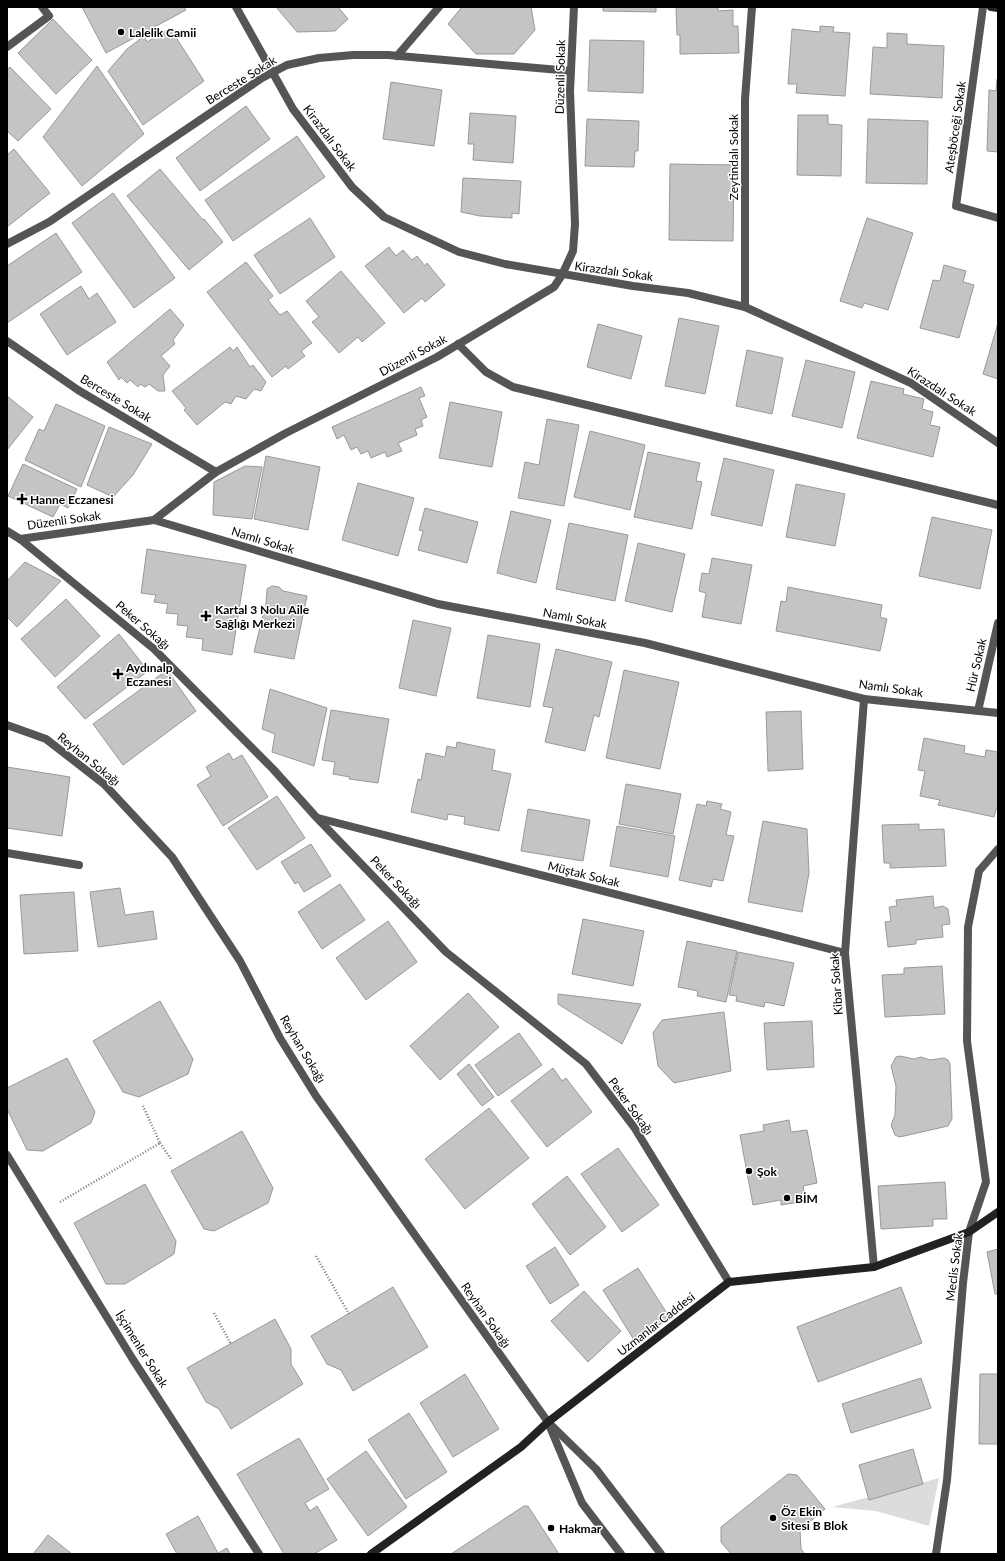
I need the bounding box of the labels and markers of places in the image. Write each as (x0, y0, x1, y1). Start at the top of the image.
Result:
place label: Lalelik Camii (129, 25, 196, 40)
marker: Lalelik Camii (116, 27, 126, 37)
place label: Hanne Eczanesi (30, 492, 114, 507)
marker: Hanne Eczanesi (17, 494, 27, 504)
place label: Kartal 3 Nolu Aile Sağlığı Merkezi (215, 602, 310, 631)
marker: Kartal 3 Nolu Aile Sağlığı Merkezi (200, 610, 212, 622)
place label: Aydınalp Eczanesi (125, 660, 173, 689)
marker: Aydınalp Eczanesi (113, 669, 123, 679)
place label: Şok (757, 1164, 777, 1179)
marker: Şok (744, 1166, 754, 1176)
place label: BİM (795, 1191, 818, 1206)
marker: BİM (782, 1193, 792, 1203)
place label: Öz Ekin Sitesi B Blok (781, 1504, 848, 1533)
marker: Öz Ekin Sitesi B Blok (768, 1513, 778, 1523)
place label: Hakmar (559, 1521, 602, 1536)
marker: Hakmar (546, 1523, 556, 1533)

